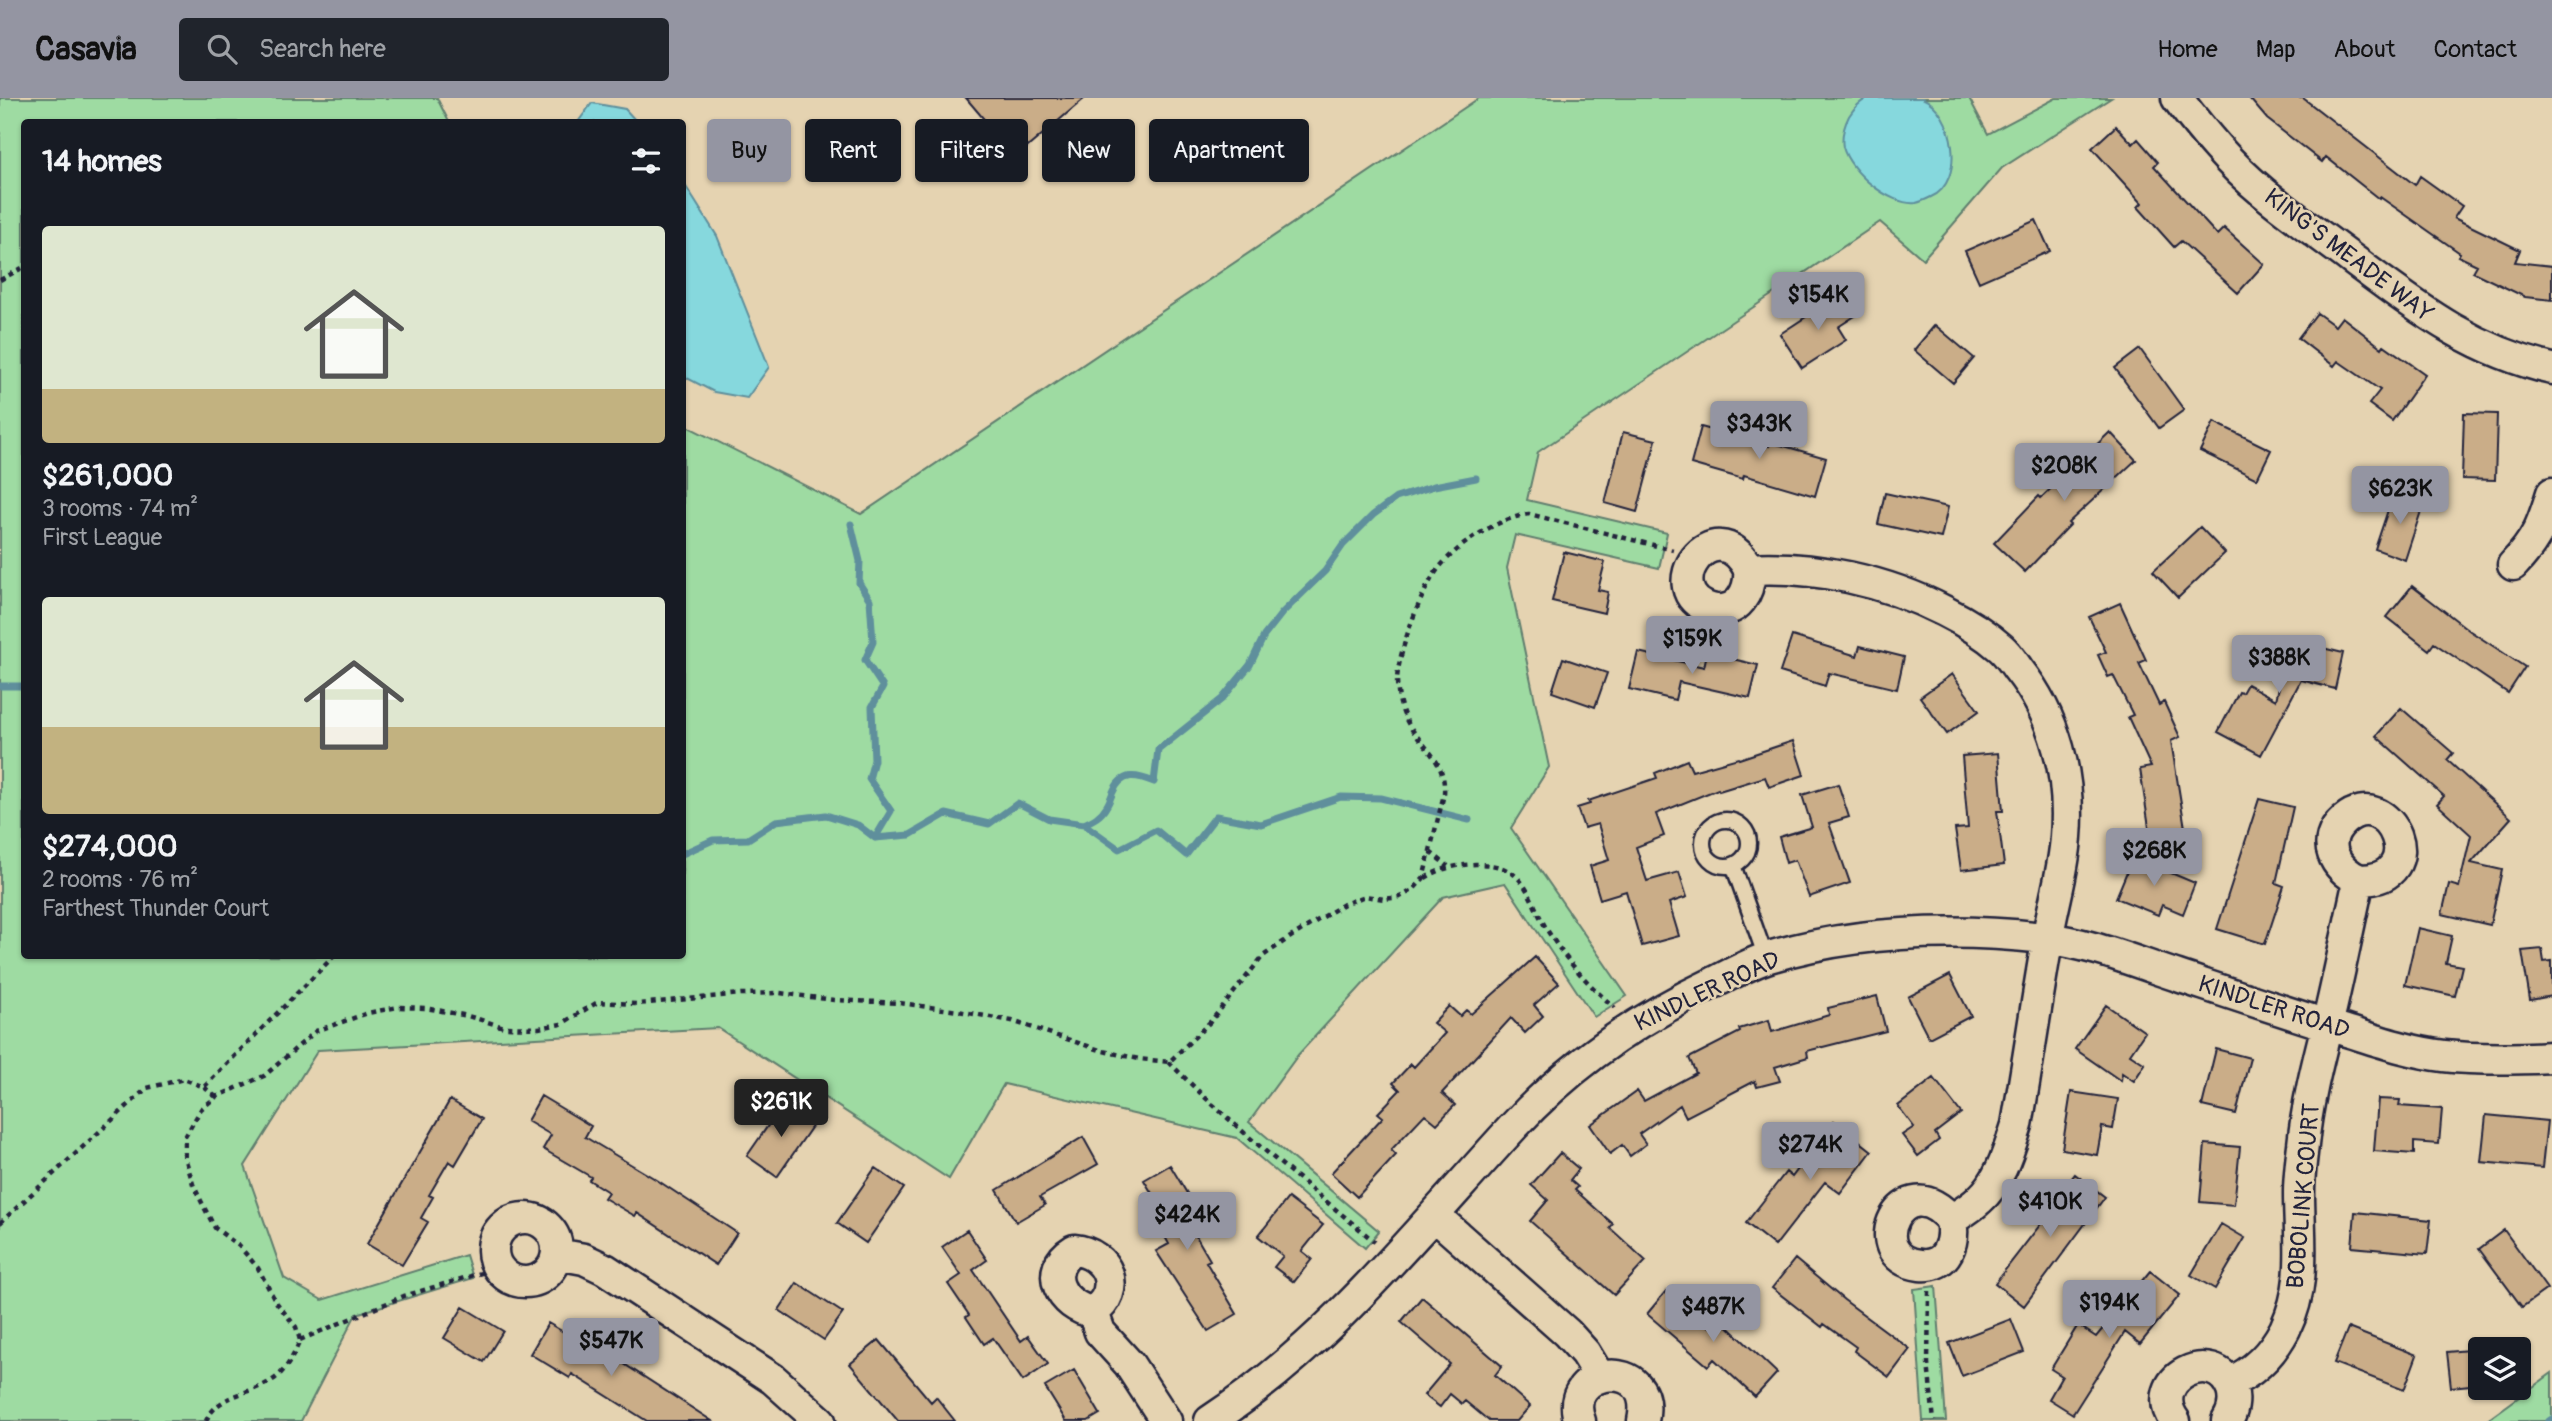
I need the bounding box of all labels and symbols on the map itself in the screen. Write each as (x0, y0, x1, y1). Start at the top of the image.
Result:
street label: KING'S MEADE WAY (2259, 182, 2439, 328)
pin: $154K (1769, 272, 1867, 332)
pin: $343K (1710, 402, 1808, 461)
pin: $208K (2015, 444, 2113, 503)
pin: $623K (2351, 466, 2449, 526)
pin: $159K (1643, 616, 1741, 676)
pin: $388K (2230, 636, 2328, 695)
pin: $268K (2105, 828, 2203, 888)
street label: KINDLER ROAD (1630, 945, 1785, 1038)
street label: KINDLER ROAD (2195, 969, 2353, 1046)
pin: $261K (732, 1080, 830, 1139)
street label: BOBOLINK COURT (2281, 1102, 2326, 1290)
pin: $274K (1761, 1122, 1859, 1182)
pin: $410K (2001, 1180, 2099, 1239)
pin: $424K (1138, 1192, 1236, 1252)
pin: $194K (2060, 1280, 2158, 1340)
pin: $487K (1664, 1284, 1762, 1344)
pin: $547K (562, 1318, 660, 1378)

